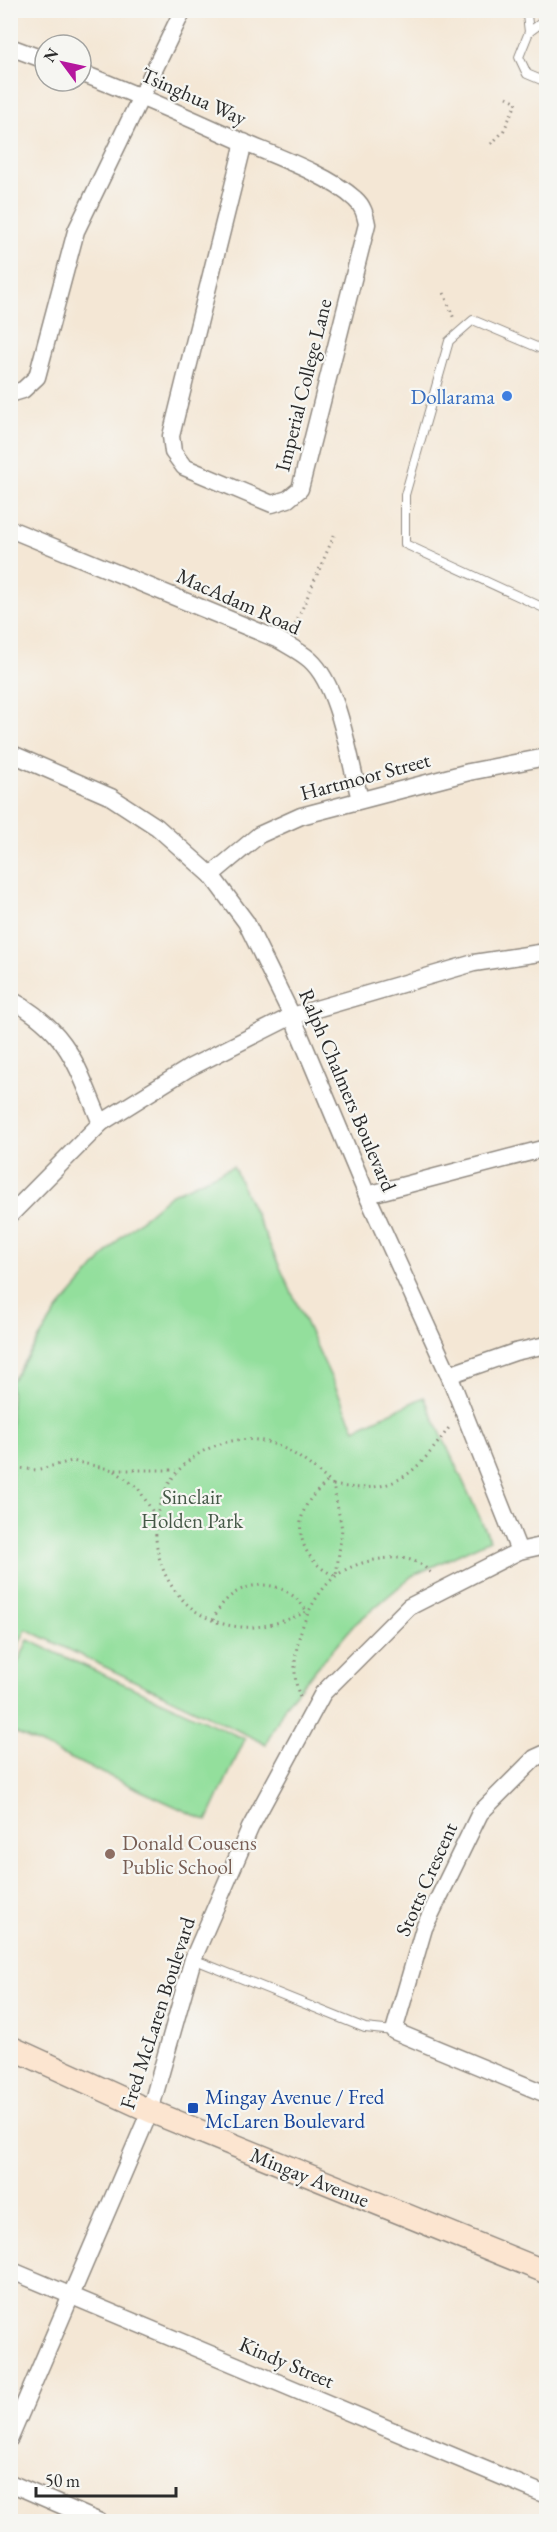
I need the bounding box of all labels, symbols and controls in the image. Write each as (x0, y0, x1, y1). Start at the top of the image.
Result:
north arrow (33, 33, 93, 93)
text: N (39, 44, 63, 66)
street label: Tsinghua Way (137, 61, 252, 132)
street label: Imperial College Lane (268, 296, 338, 474)
place label: Dollarama (411, 383, 496, 410)
marker: Dollarama (500, 389, 514, 403)
street label: MacAdam Road (173, 562, 306, 641)
street label: Hartmoor Street (297, 746, 433, 806)
street label: Ralph Chalmers Boulevard (293, 985, 403, 1196)
park label: Sinclair Holden Park (141, 1483, 244, 1534)
street label: Stotts Crescent (389, 1817, 463, 1940)
place label: Donald Cousens Public School (122, 1829, 257, 1880)
marker: Donald Cousens Public School (103, 1847, 117, 1861)
street label: Fred McLaren Boulevard (113, 1913, 201, 2113)
place label: Mingay Avenue / Fred McLaren Boulevard (205, 2083, 385, 2134)
marker: Mingay Avenue / Fred McLaren Boulevard (186, 2101, 200, 2115)
street label: Mingay Avenue (246, 2141, 374, 2213)
street label: Kindy Street (235, 2330, 339, 2394)
scale bar (36, 2460, 176, 2498)
text: 50 m (45, 2469, 80, 2492)

